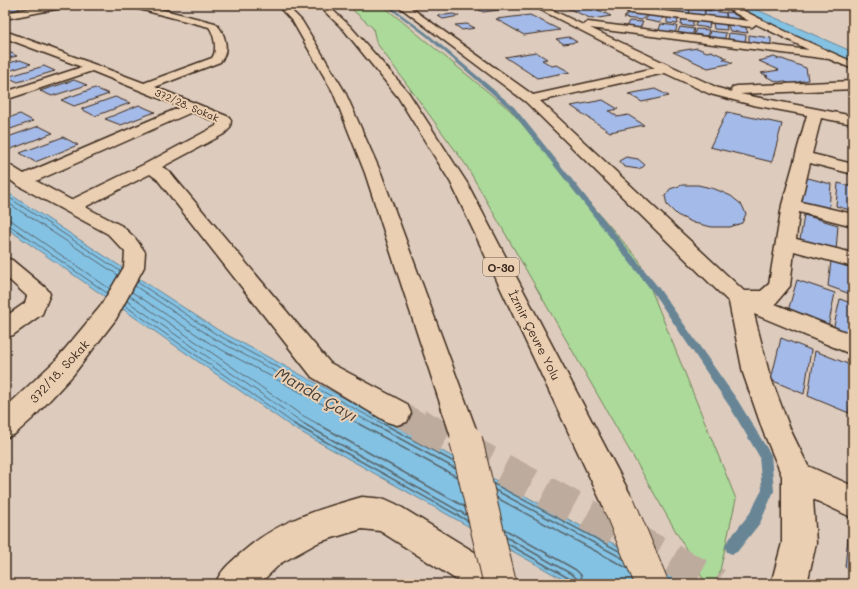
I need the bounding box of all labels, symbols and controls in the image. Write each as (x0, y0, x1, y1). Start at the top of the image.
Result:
street label: 372/28. Sokak (153, 85, 221, 125)
road number: O-30 (483, 258, 519, 276)
street label: İzmir Çevre Yolu (505, 287, 565, 383)
street label: 372/18. Sokak (26, 336, 92, 406)
water label: Manda Çayı (272, 362, 362, 426)

